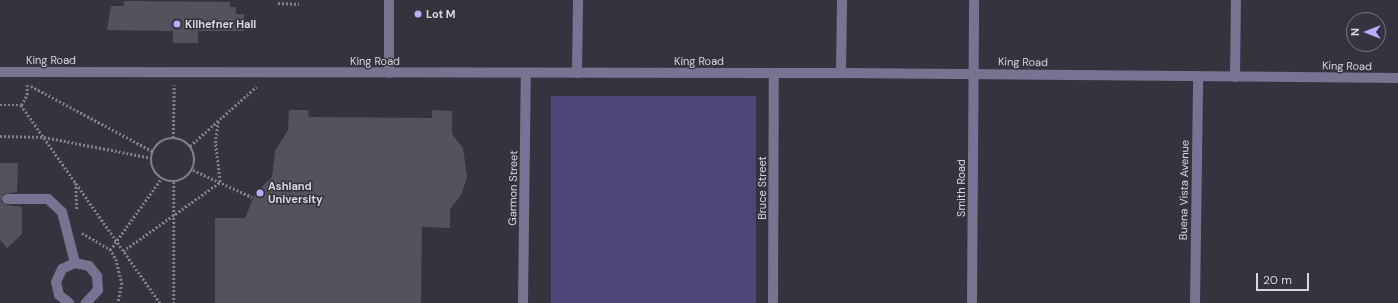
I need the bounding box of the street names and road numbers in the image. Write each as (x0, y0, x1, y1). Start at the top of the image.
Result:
street label: King Road (26, 53, 76, 67)
street label: King Road (350, 54, 400, 68)
street label: King Road (674, 54, 724, 68)
street label: King Road (998, 55, 1048, 69)
street label: King Road (1322, 59, 1372, 73)
street label: Buena Vista Avenue (1177, 140, 1191, 240)
street label: Garmon Street (506, 150, 520, 226)
street label: Bruce Street (755, 156, 769, 220)
street label: Smith Road (954, 159, 968, 217)

